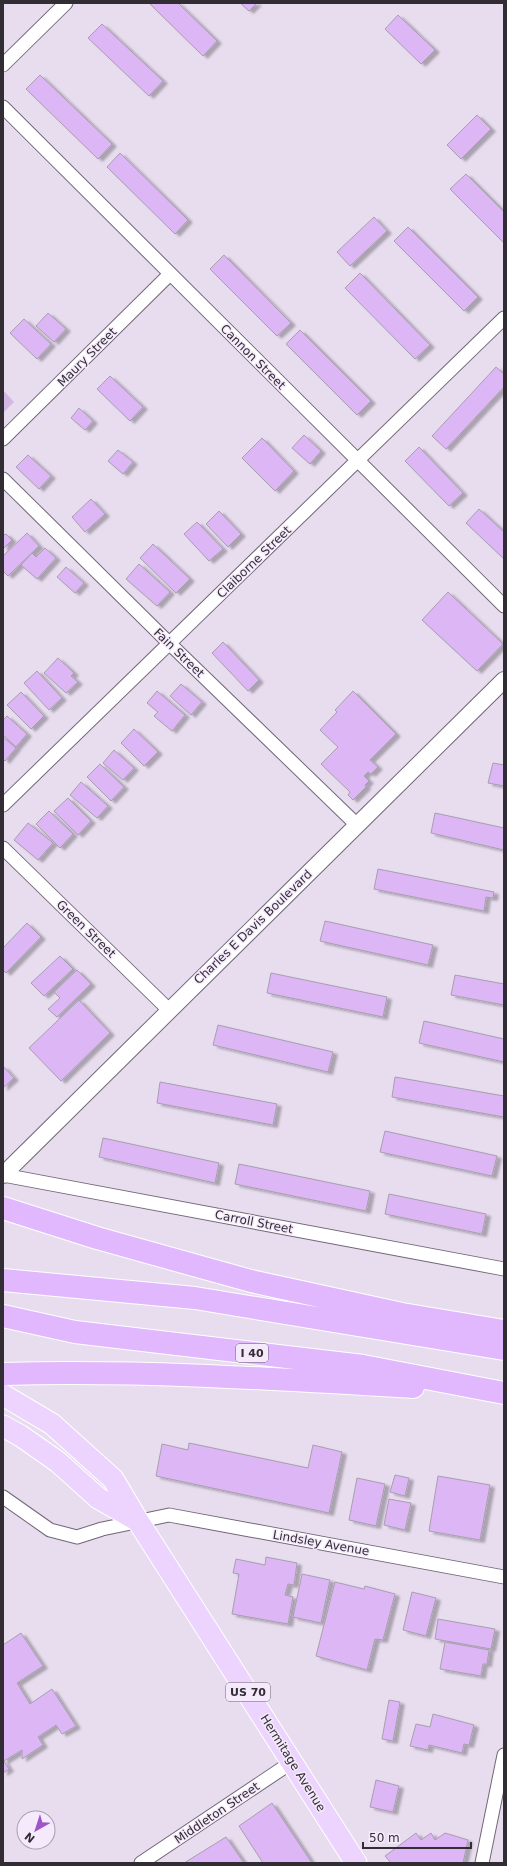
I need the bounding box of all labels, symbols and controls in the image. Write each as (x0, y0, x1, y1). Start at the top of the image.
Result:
street label: Cannon Street (218, 322, 289, 393)
street label: Maury Street (55, 324, 120, 389)
street label: Claiborne Street (214, 523, 294, 601)
street label: Fain Street (151, 626, 207, 681)
street label: Charles E Davis Boulevard (191, 867, 315, 987)
street label: Green Street (54, 897, 119, 961)
street label: Carroll Street (214, 1208, 295, 1237)
road number: I 40 (236, 1344, 268, 1362)
street label: Lindsley Avenue (272, 1528, 370, 1558)
road number: US 70 (226, 1683, 270, 1701)
street label: Hermitage Avenue (257, 1712, 329, 1814)
street label: Middleton Street (172, 1779, 262, 1847)
north arrow (16, 1810, 56, 1850)
scale bar (363, 1824, 471, 1850)
text: N (22, 1829, 38, 1845)
text: 50 m (369, 1831, 400, 1845)

